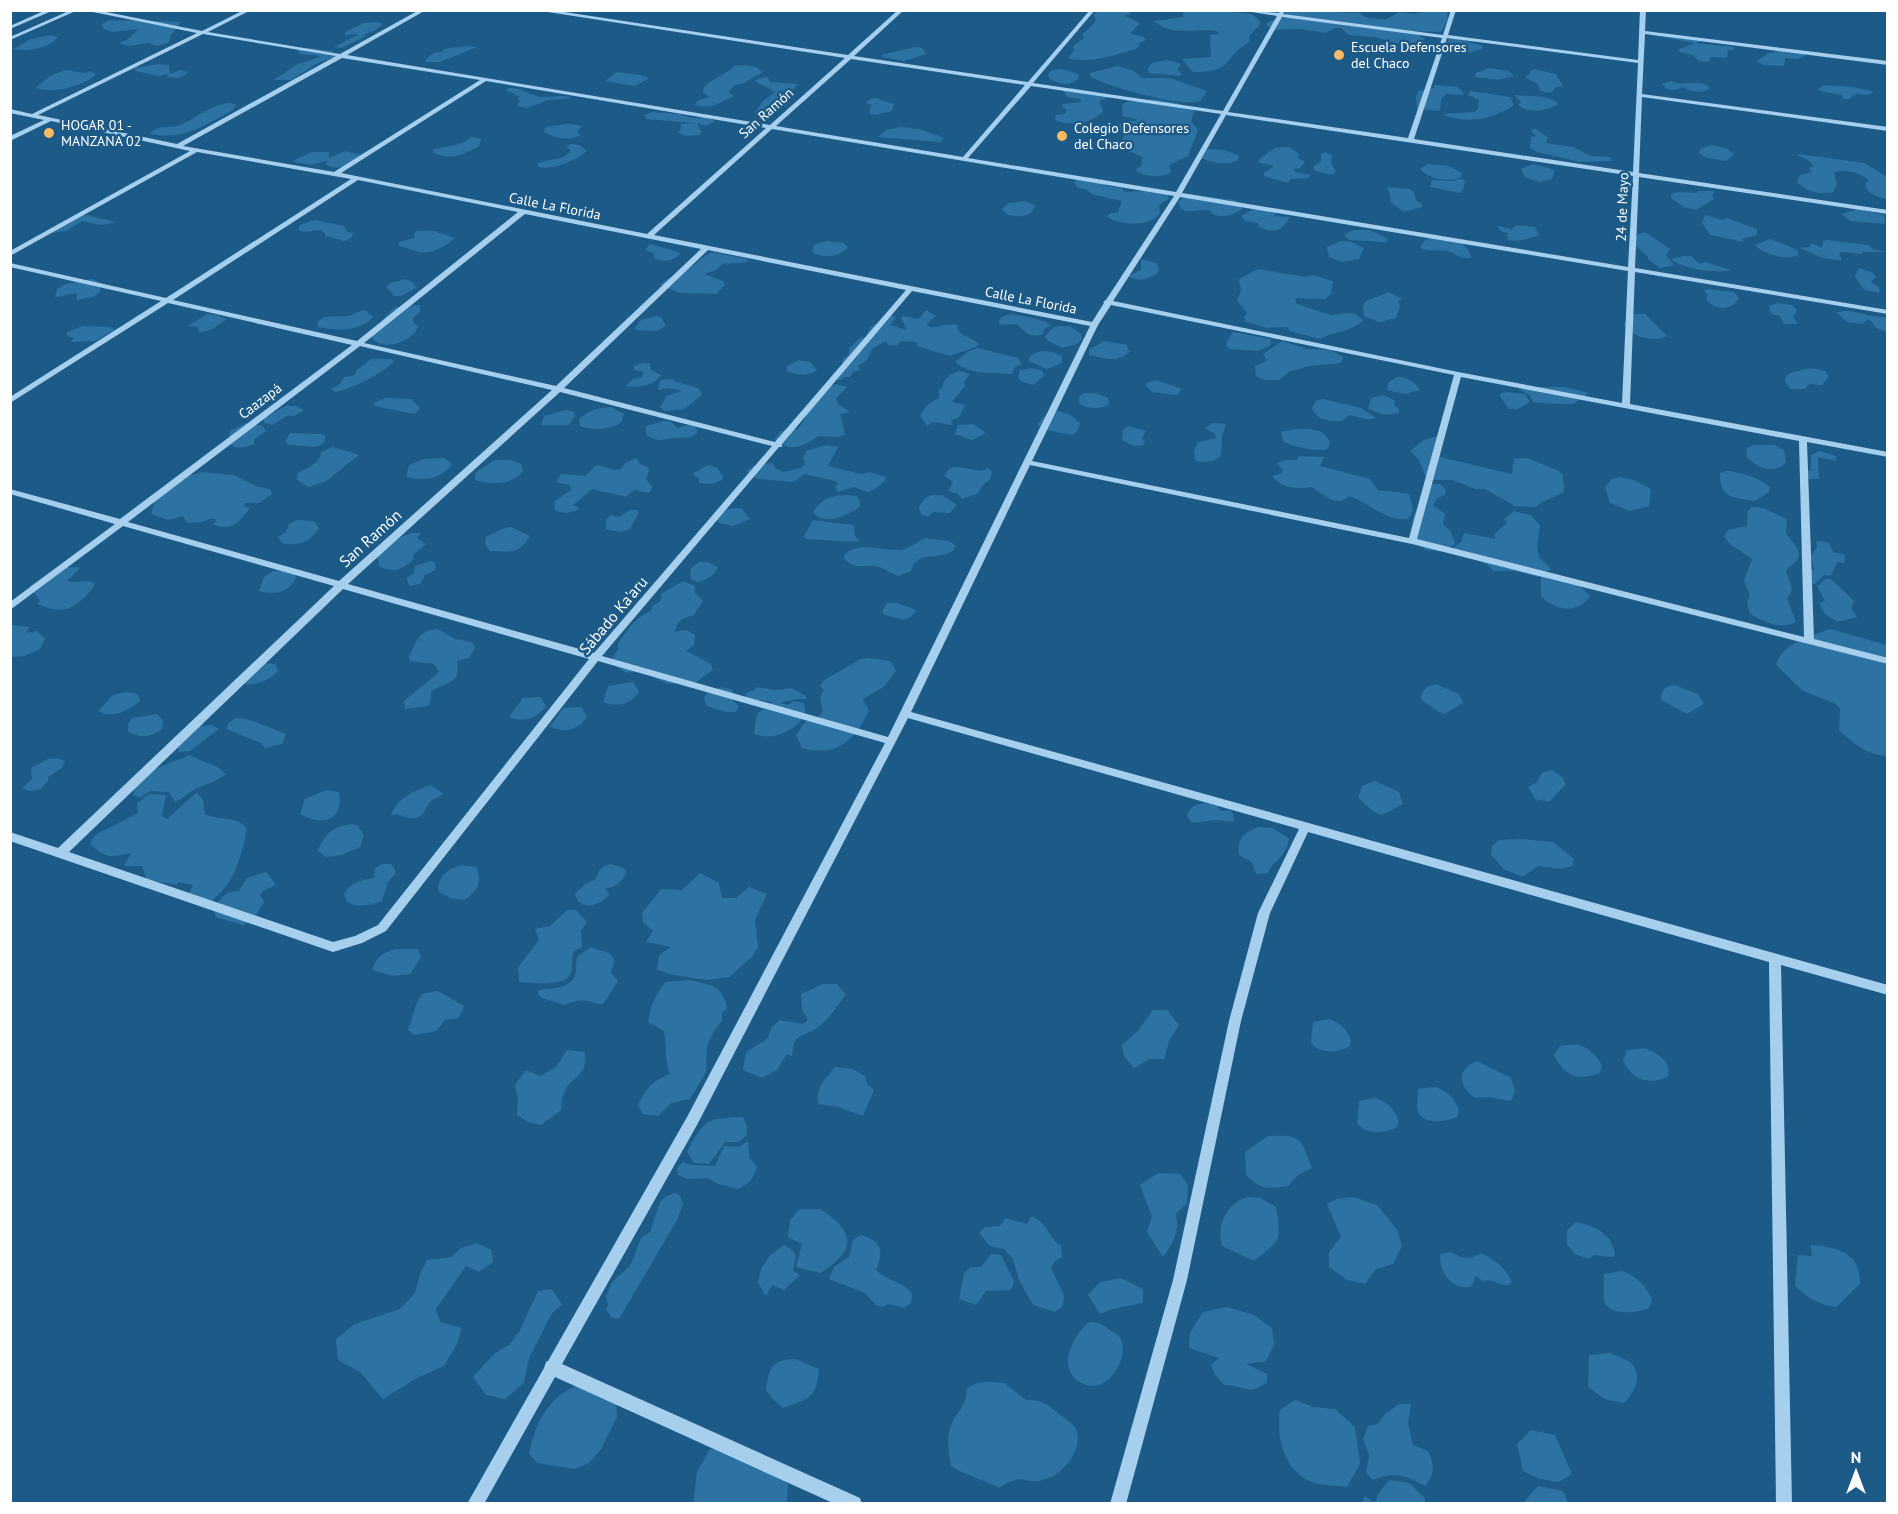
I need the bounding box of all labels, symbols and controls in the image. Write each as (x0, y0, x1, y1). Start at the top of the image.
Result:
place label: Escuela Defensores del Chaco (1351, 38, 1467, 72)
marker: Escuela Defensores del Chaco (1332, 48, 1346, 62)
street label: San Ramón (735, 84, 797, 142)
place label: HOGAR 01 - MANZANA 02 (61, 116, 141, 150)
place label: Colegio Defensores del Chaco (1074, 119, 1189, 153)
marker: HOGAR 01 - MANZANA 02 (42, 126, 56, 140)
marker: Colegio Defensores del Chaco (1055, 129, 1069, 143)
street label: 24 de Mayo (1612, 172, 1632, 242)
street label: Calle La Florida (508, 188, 603, 224)
street label: Calle La Florida (984, 282, 1079, 318)
street label: Caazapá (235, 379, 285, 423)
street label: San Ramón (335, 505, 405, 571)
street label: Sábado Ka'aru (574, 572, 652, 658)
north arrow (1826, 1442, 1886, 1502)
text: N (1851, 1447, 1861, 1467)

